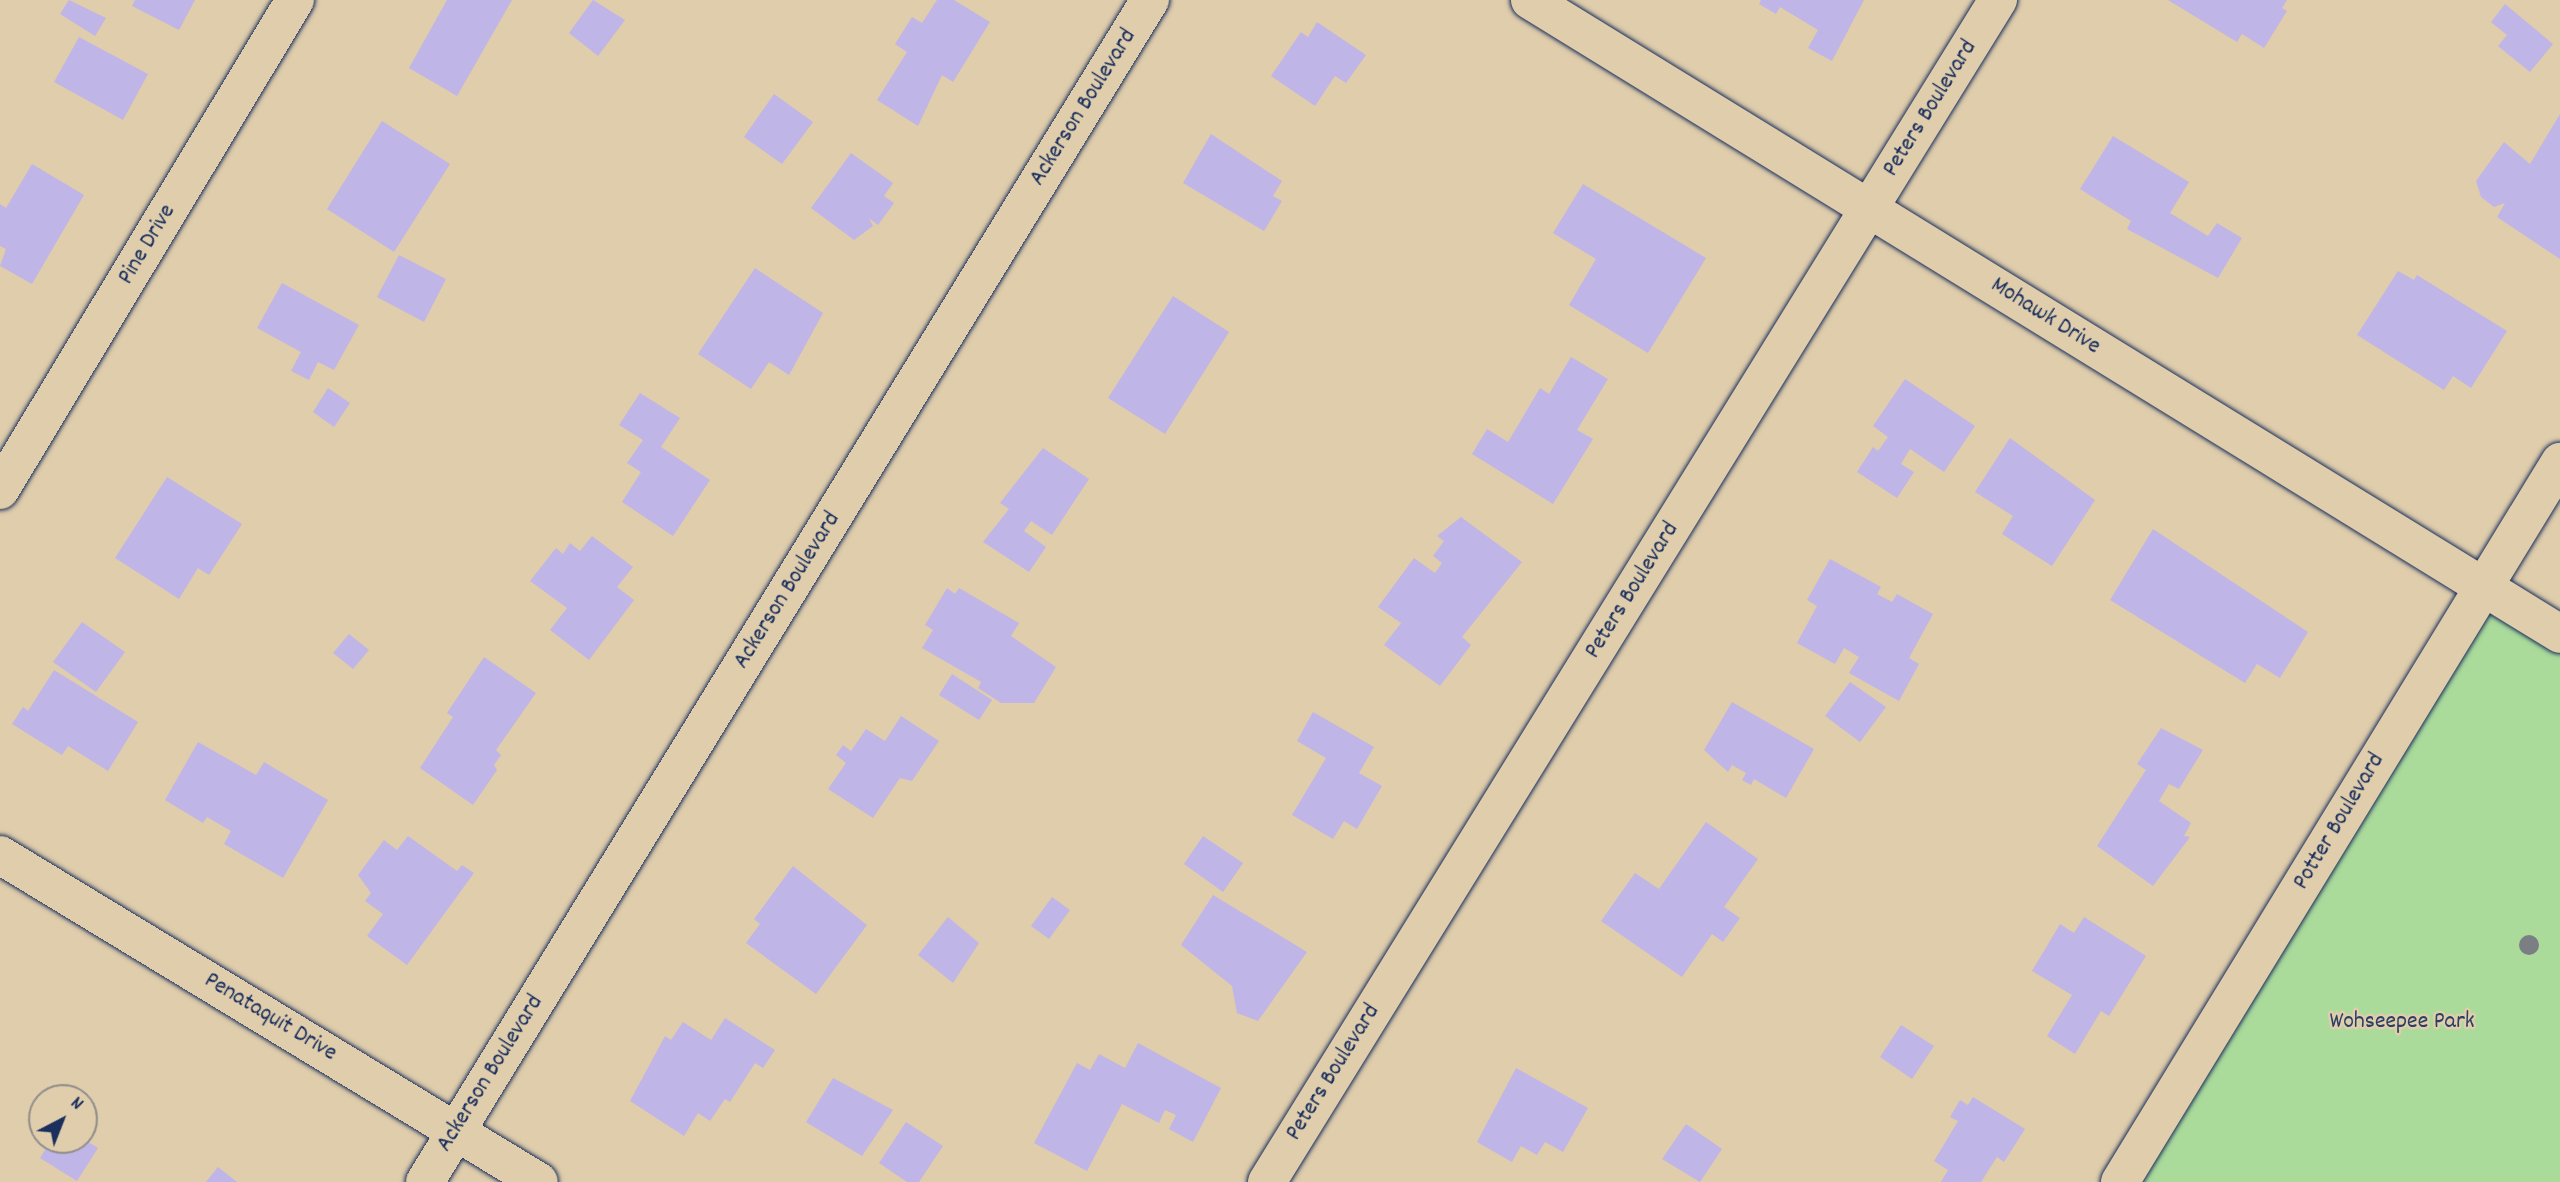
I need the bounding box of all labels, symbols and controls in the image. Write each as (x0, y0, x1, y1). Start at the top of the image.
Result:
street label: Ackerson Boulevard (1024, 24, 1144, 192)
street label: Peters Boulevard (1878, 35, 1984, 183)
street label: Pine Drive (113, 200, 183, 290)
street label: Mohawk Drive (1985, 272, 2105, 362)
street label: Ackerson Boulevard (728, 507, 848, 675)
street label: Peters Boulevard (1580, 517, 1686, 665)
street label: Potter Boulevard (2288, 748, 2392, 896)
street label: Penataquit Drive (198, 967, 342, 1069)
street label: Ackerson Boulevard (431, 990, 551, 1158)
street label: Peters Boulevard (1281, 999, 1387, 1147)
park label: Wohseepee Park (2329, 1009, 2475, 1037)
north arrow (28, 1084, 98, 1154)
text: N (64, 1091, 89, 1118)

